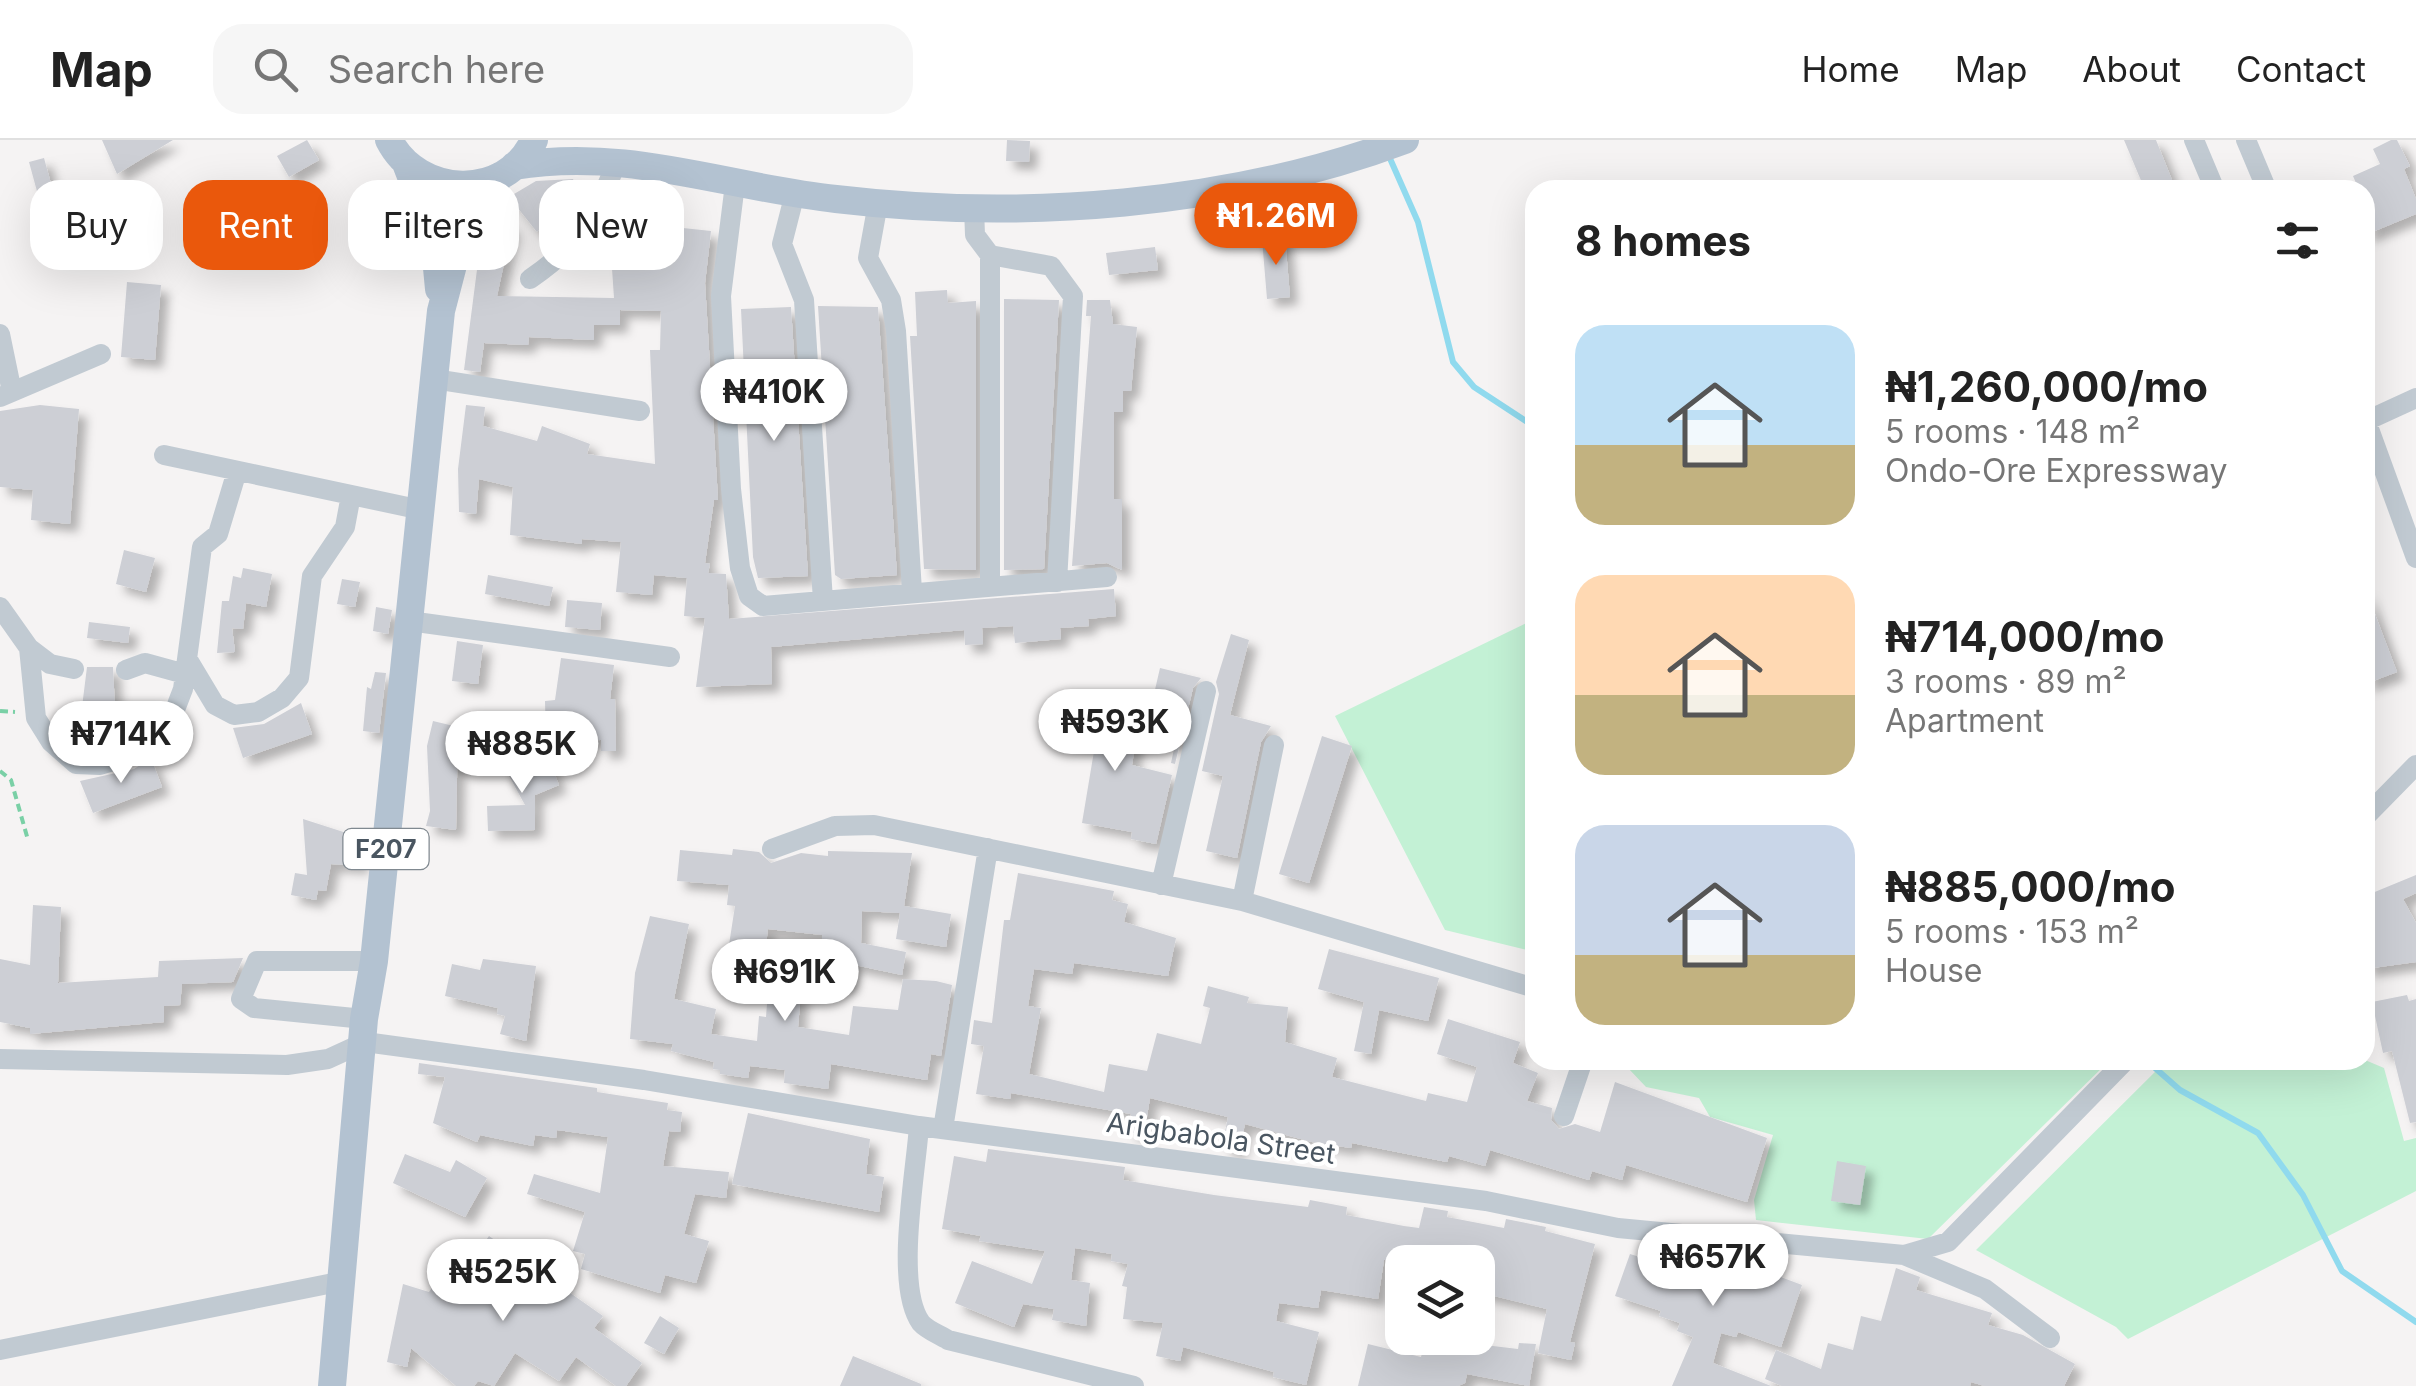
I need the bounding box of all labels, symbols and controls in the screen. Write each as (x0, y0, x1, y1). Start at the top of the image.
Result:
search box (213, 24, 913, 114)
text: Map (50, 40, 153, 99)
icon: search (248, 42, 303, 97)
text: Search here (328, 46, 545, 92)
text: Home (1802, 48, 1900, 90)
text: Map (1955, 48, 2027, 90)
text: About (2082, 48, 2181, 90)
text: Contact (2236, 48, 2366, 90)
chip: Buy (30, 180, 163, 270)
chip: Rent (183, 180, 328, 270)
chip: Filters (348, 180, 519, 270)
chip: New (539, 180, 684, 270)
pin: ₦1.26M (1195, 183, 1357, 268)
text: ₦1.26M (1216, 196, 1336, 235)
icon: filters (2270, 213, 2325, 268)
text: 8 homes (1575, 215, 1751, 266)
pin: ₦410K (704, 359, 844, 444)
text: ₦1,260,000/mo (1885, 361, 2208, 412)
icon: home (1655, 365, 1775, 485)
text: ₦410K (722, 372, 826, 411)
text: 5 rooms · 148 m² (1885, 412, 2140, 451)
text: Ondo-Ore Expressway (1885, 451, 2227, 490)
text: ₦714,000/mo (1885, 611, 2164, 662)
icon: home (1655, 615, 1775, 735)
text: 3 rooms · 89 m² (1885, 662, 2127, 701)
pin: ₦593K (1045, 689, 1185, 774)
pin: ₦714K (51, 701, 191, 786)
text: Apartment (1885, 701, 2044, 740)
text: ₦593K (1060, 702, 1170, 741)
pin: ₦885K (452, 711, 592, 796)
text: ₦714K (70, 714, 172, 753)
text: ₦885K (467, 724, 577, 763)
road number: F207 (344, 829, 428, 869)
text: ₦885,000/mo (1885, 861, 2176, 912)
icon: home (1655, 865, 1775, 985)
text: 5 rooms · 153 m² (1885, 912, 2139, 951)
pin: ₦691K (715, 939, 855, 1024)
text: House (1885, 951, 1982, 990)
text: ₦691K (734, 952, 836, 991)
street label: Arigbabola Street (1104, 1105, 1338, 1171)
pin: ₦657K (1643, 1224, 1783, 1309)
text: ₦657K (1659, 1237, 1767, 1276)
pin: ₦525K (433, 1239, 573, 1324)
map controls (1385, 1245, 1495, 1355)
button: layers (1385, 1245, 1495, 1355)
text: ₦525K (449, 1252, 557, 1291)

